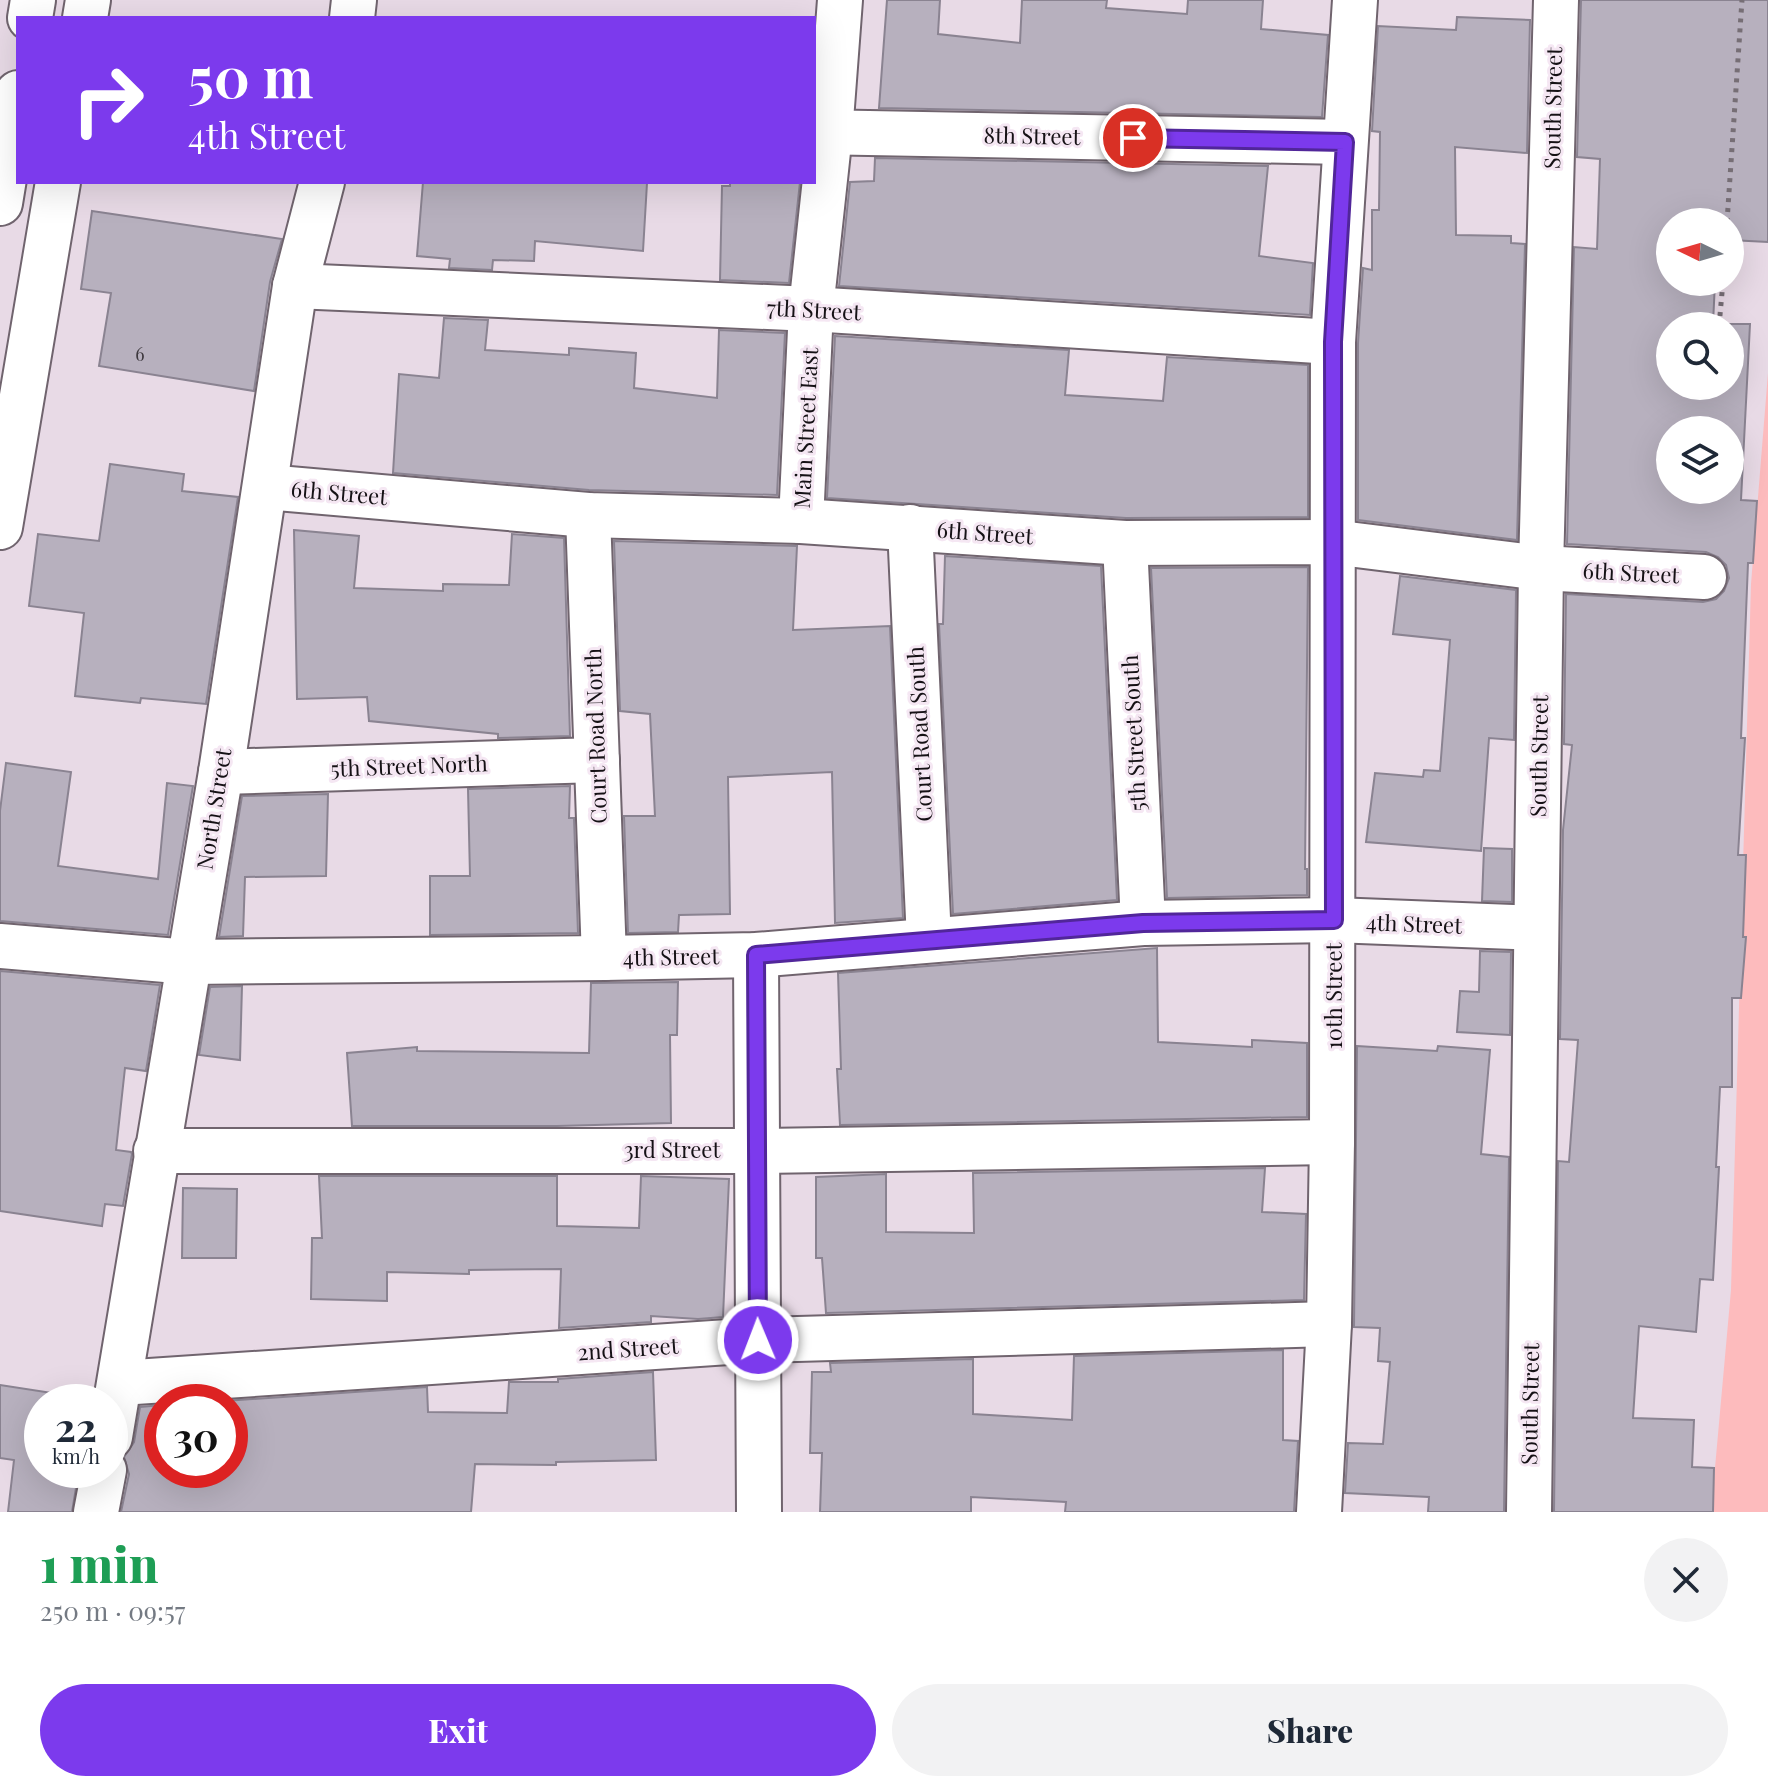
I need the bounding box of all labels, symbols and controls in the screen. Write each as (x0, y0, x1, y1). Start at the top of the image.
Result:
text: 50 m (188, 38, 314, 113)
street label: South Street (1536, 46, 1568, 169)
icon: right (56, 48, 160, 152)
pin (1099, 104, 1167, 172)
text: 4th Street (188, 110, 345, 158)
icon: arrive (1111, 116, 1155, 160)
street label: 8th Street (983, 119, 1082, 151)
north arrow (1656, 208, 1744, 296)
map controls (1656, 208, 1744, 504)
street label: 7th Street (766, 292, 863, 327)
button: search (1656, 312, 1744, 400)
house number: 6 (135, 342, 145, 366)
street label: Main Street East (786, 345, 824, 509)
button: layers (1656, 416, 1744, 504)
street label: 6th Street (290, 473, 390, 511)
street label: 6th Street (936, 514, 1036, 550)
street label: 6th Street (1582, 554, 1681, 590)
street label: Court Road South (899, 646, 939, 823)
street label: Court Road North (577, 648, 613, 824)
street label: 5th Street South (1114, 654, 1152, 812)
street label: South Street (1522, 694, 1554, 817)
street label: North Street (189, 745, 238, 872)
street label: 5th Street North (330, 747, 488, 783)
street label: 4th Street (1365, 906, 1464, 940)
street label: 4th Street (623, 940, 721, 972)
street label: 10th Street (1318, 941, 1348, 1049)
street label: 3rd Street (624, 1134, 722, 1164)
position arrow (716, 1298, 800, 1382)
street label: 2nd Street (576, 1329, 681, 1366)
street label: South Street (1513, 1342, 1545, 1465)
speed limit sign: 30 (144, 1384, 248, 1488)
text: 22 (55, 1399, 97, 1452)
text: km/h (52, 1442, 100, 1469)
text: 1 min (40, 1531, 158, 1595)
button: close (1644, 1538, 1728, 1622)
text: 250 m · 09:57 (40, 1593, 185, 1628)
button: Exit (40, 1684, 876, 1776)
button: Share (892, 1684, 1728, 1776)

